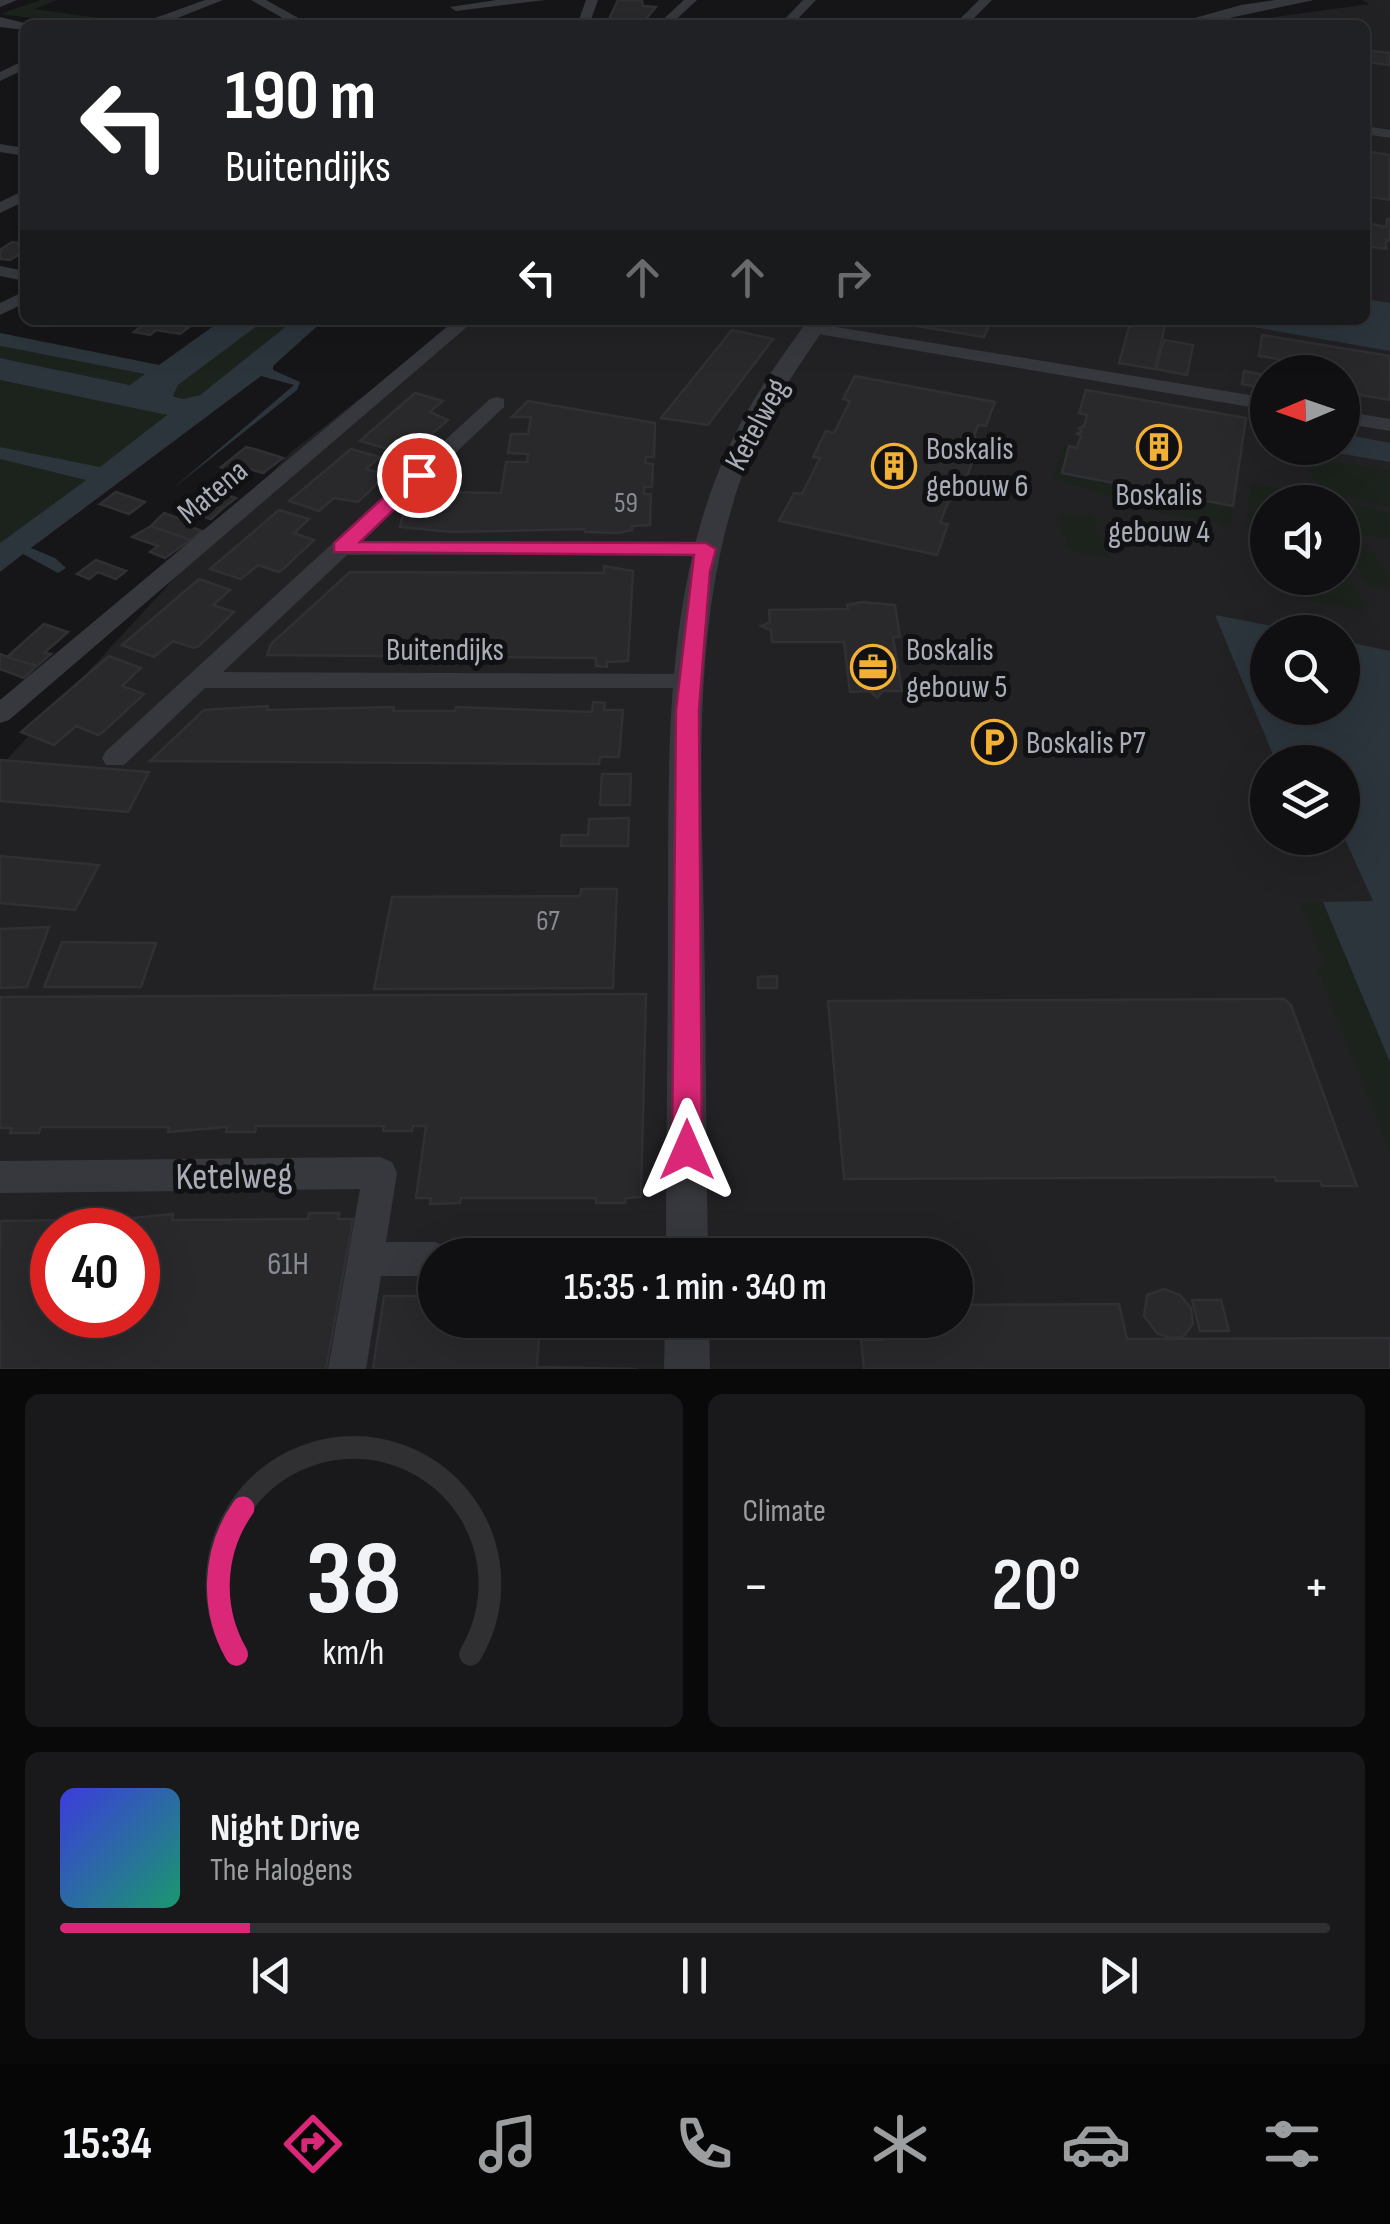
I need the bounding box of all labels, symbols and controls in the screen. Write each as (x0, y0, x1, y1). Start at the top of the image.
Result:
text: 190 m (225, 55, 376, 139)
icon: left (60, 60, 190, 190)
text: Buitendijks (225, 140, 391, 195)
icon: left (510, 250, 565, 305)
icon: ahead (615, 250, 670, 305)
icon: ahead (720, 250, 775, 305)
icon: right (825, 250, 880, 305)
north arrow (1250, 355, 1360, 465)
map controls (1250, 355, 1360, 855)
street label: Ketelweg (717, 372, 798, 477)
building icon: Boskalis gebouw 4 (1136, 424, 1182, 470)
place label: Boskalis gebouw 6 (926, 430, 1029, 506)
pin (377, 433, 462, 518)
building icon: Boskalis gebouw 6 (871, 443, 917, 489)
icon: arrive (392, 448, 447, 503)
street label: Matena (170, 452, 256, 533)
place label: Boskalis gebouw 4 (1108, 476, 1210, 552)
button: sound (1250, 485, 1360, 595)
house number: 59 (614, 487, 638, 520)
button: search (1250, 615, 1360, 725)
street label: Buitendijks (386, 631, 504, 670)
place label: Boskalis gebouw 5 (906, 631, 1007, 707)
office icon: Boskalis gebouw 5 (850, 644, 896, 690)
parking icon: Boskalis P7 (971, 719, 1017, 765)
place label: Boskalis P7 (1026, 724, 1146, 763)
button: layers (1250, 745, 1360, 855)
house number: 67 (536, 905, 560, 938)
position arrow (635, 1098, 739, 1202)
street label: Ketelweg (175, 1153, 293, 1200)
speed limit sign: 40 (30, 1208, 160, 1338)
house number: 61H (267, 1245, 309, 1284)
text: 15:35 · 1 min · 340 m (564, 1265, 827, 1310)
text: Climate (743, 1492, 826, 1531)
text: 38 (306, 1518, 402, 1643)
text: 20° (991, 1541, 1081, 1632)
text: − (743, 1554, 769, 1621)
text: + (1303, 1554, 1330, 1621)
text: km/h (323, 1632, 385, 1675)
text: Night Drive (210, 1806, 361, 1851)
text: The Halogens (210, 1851, 353, 1890)
icon: previous (244, 1948, 299, 2003)
icon: pause (667, 1948, 722, 2003)
icon: next (1091, 1948, 1146, 2003)
icon: directions (278, 2109, 348, 2179)
icon: music (473, 2109, 543, 2179)
icon: phone (669, 2109, 739, 2179)
icon: climate (865, 2109, 935, 2179)
icon: car (1061, 2109, 1131, 2179)
icon: filters (1257, 2109, 1327, 2179)
text: 15:34 (63, 2117, 152, 2172)

